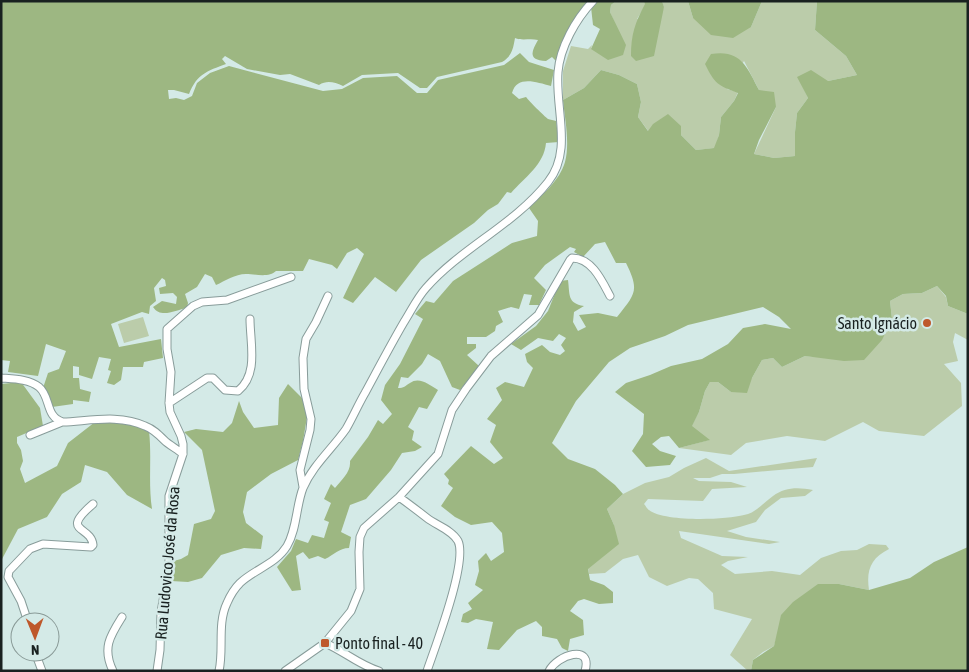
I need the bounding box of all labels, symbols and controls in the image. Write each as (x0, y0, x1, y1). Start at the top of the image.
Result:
place label: Santo Ignácio (838, 314, 917, 333)
marker: Santo Ignácio (921, 317, 933, 329)
street label: Rua Ludovico José da Rosa (151, 486, 183, 640)
north arrow (10, 612, 60, 662)
place label: Ponto final - 40 (335, 634, 423, 652)
marker: Ponto final - 40 (319, 637, 331, 649)
text: N (31, 642, 39, 658)

